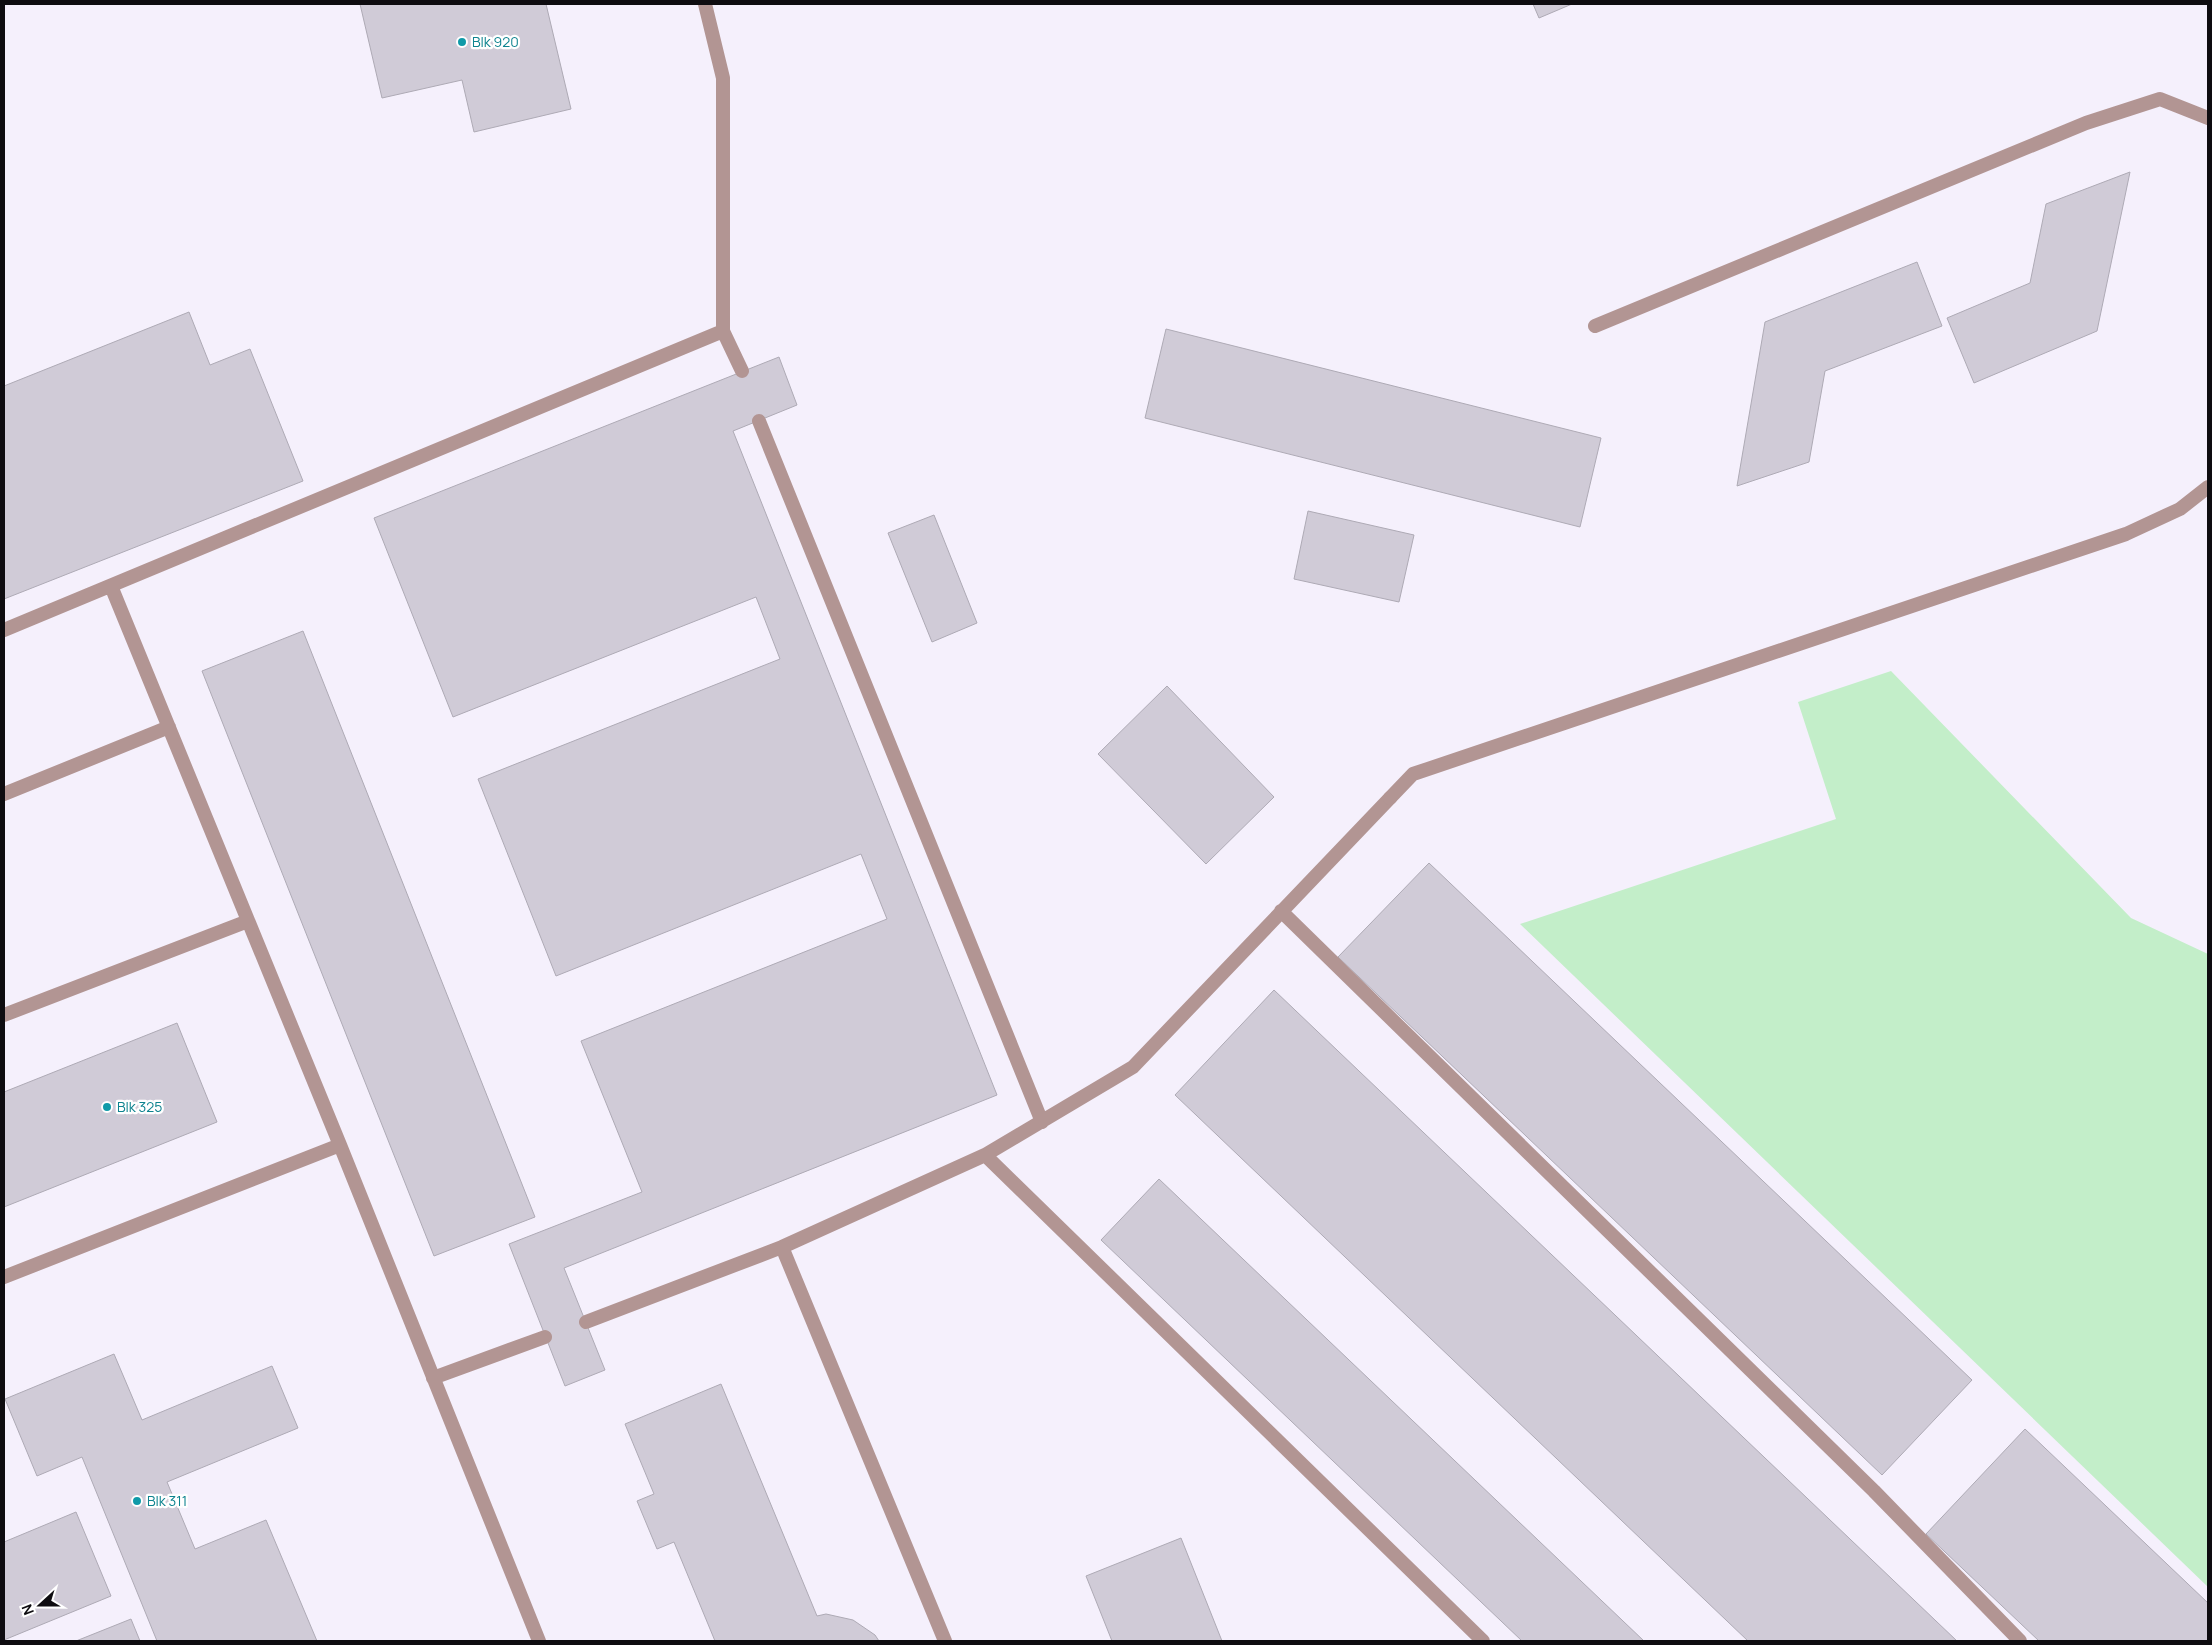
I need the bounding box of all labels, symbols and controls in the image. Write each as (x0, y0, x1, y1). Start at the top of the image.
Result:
place label: Blk 920 (472, 32, 519, 51)
marker: Blk 920 (456, 36, 468, 48)
place label: Blk 325 (117, 1097, 162, 1116)
marker: Blk 325 (101, 1101, 113, 1113)
place label: Blk 311 (147, 1491, 187, 1510)
marker: Blk 311 (131, 1495, 143, 1507)
north arrow (15, 1580, 65, 1630)
text: N (17, 1602, 38, 1618)

